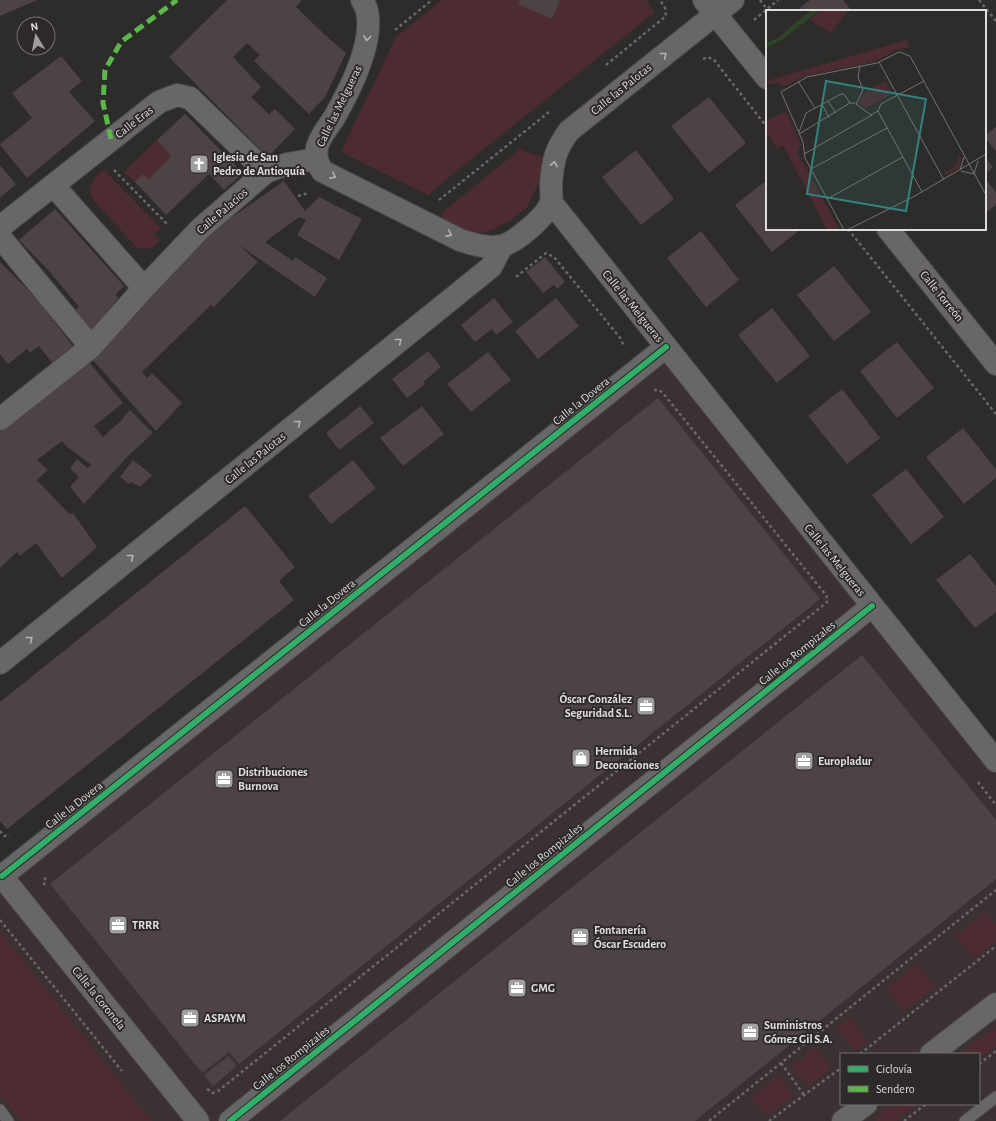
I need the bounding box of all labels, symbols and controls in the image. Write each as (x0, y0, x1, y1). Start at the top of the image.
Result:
inset map (766, 10, 986, 230)
north arrow (16, 16, 56, 56)
text: N (30, 21, 39, 33)
one-way arrow (363, 34, 372, 41)
one-way arrow (659, 53, 666, 60)
street label: Calle las Palotas (588, 61, 654, 117)
street label: Calle las Melgueras (314, 63, 364, 149)
street label: Calle Eras (113, 104, 155, 140)
place label: Iglesia de San Pedro de Antioquía (213, 151, 305, 177)
church icon: Iglesia de San Pedro de Antioquía (188, 153, 210, 175)
one-way arrow (549, 160, 557, 167)
one-way arrow (328, 171, 336, 179)
street label: Calle Palacios (194, 186, 250, 236)
one-way arrow (445, 230, 452, 237)
street label: Calle las Melgueras (600, 268, 666, 344)
street label: Calle Torreón (918, 268, 966, 324)
one-way arrow (395, 339, 402, 346)
street label: Calle la Dovera (550, 374, 612, 427)
one-way arrow (293, 420, 300, 427)
street label: Calle las Palotas (222, 430, 288, 486)
street label: Calle las Melgueras (802, 522, 868, 598)
one-way arrow (127, 555, 134, 562)
street label: Calle la Dovera (296, 576, 358, 629)
street label: Calle los Rompizales (756, 619, 838, 687)
one-way arrow (26, 636, 33, 643)
place label: Óscar González Seguridad S.L. (560, 692, 632, 719)
office icon: Óscar González Seguridad S.L. (635, 695, 657, 717)
place label: Hermida Decoraciones (595, 745, 659, 771)
shop icon: Hermida Decoraciones (570, 747, 592, 769)
office icon: Europladur (793, 750, 815, 772)
place label: Europladur (818, 755, 873, 767)
place label: Distribuciones Burnova (238, 766, 308, 792)
office icon: Distribuciones Burnova (213, 768, 235, 790)
street label: Calle la Dovera (43, 779, 105, 831)
street label: Calle los Rompizales (503, 821, 585, 889)
office icon: TRRR (107, 914, 129, 936)
place label: TRRR (132, 919, 159, 931)
place label: Fontanería Óscar Escudero (594, 924, 666, 950)
office icon: Fontanería Óscar Escudero (569, 926, 591, 948)
street label: Calle la Coronela (70, 964, 128, 1032)
office icon: GMG (506, 977, 528, 999)
place label: GMG (531, 982, 555, 994)
office icon: ASPAYM (179, 1007, 201, 1029)
place label: ASPAYM (204, 1012, 246, 1024)
place label: Suministros Gómez Gil S.A. (764, 1019, 833, 1045)
office icon: Suministros Gómez Gil S.A. (739, 1021, 761, 1043)
street label: Calle los Rompizales (250, 1024, 332, 1092)
legend (840, 1053, 980, 1105)
text: Ciclovía (876, 1063, 912, 1075)
text: Sendero (876, 1083, 915, 1095)

